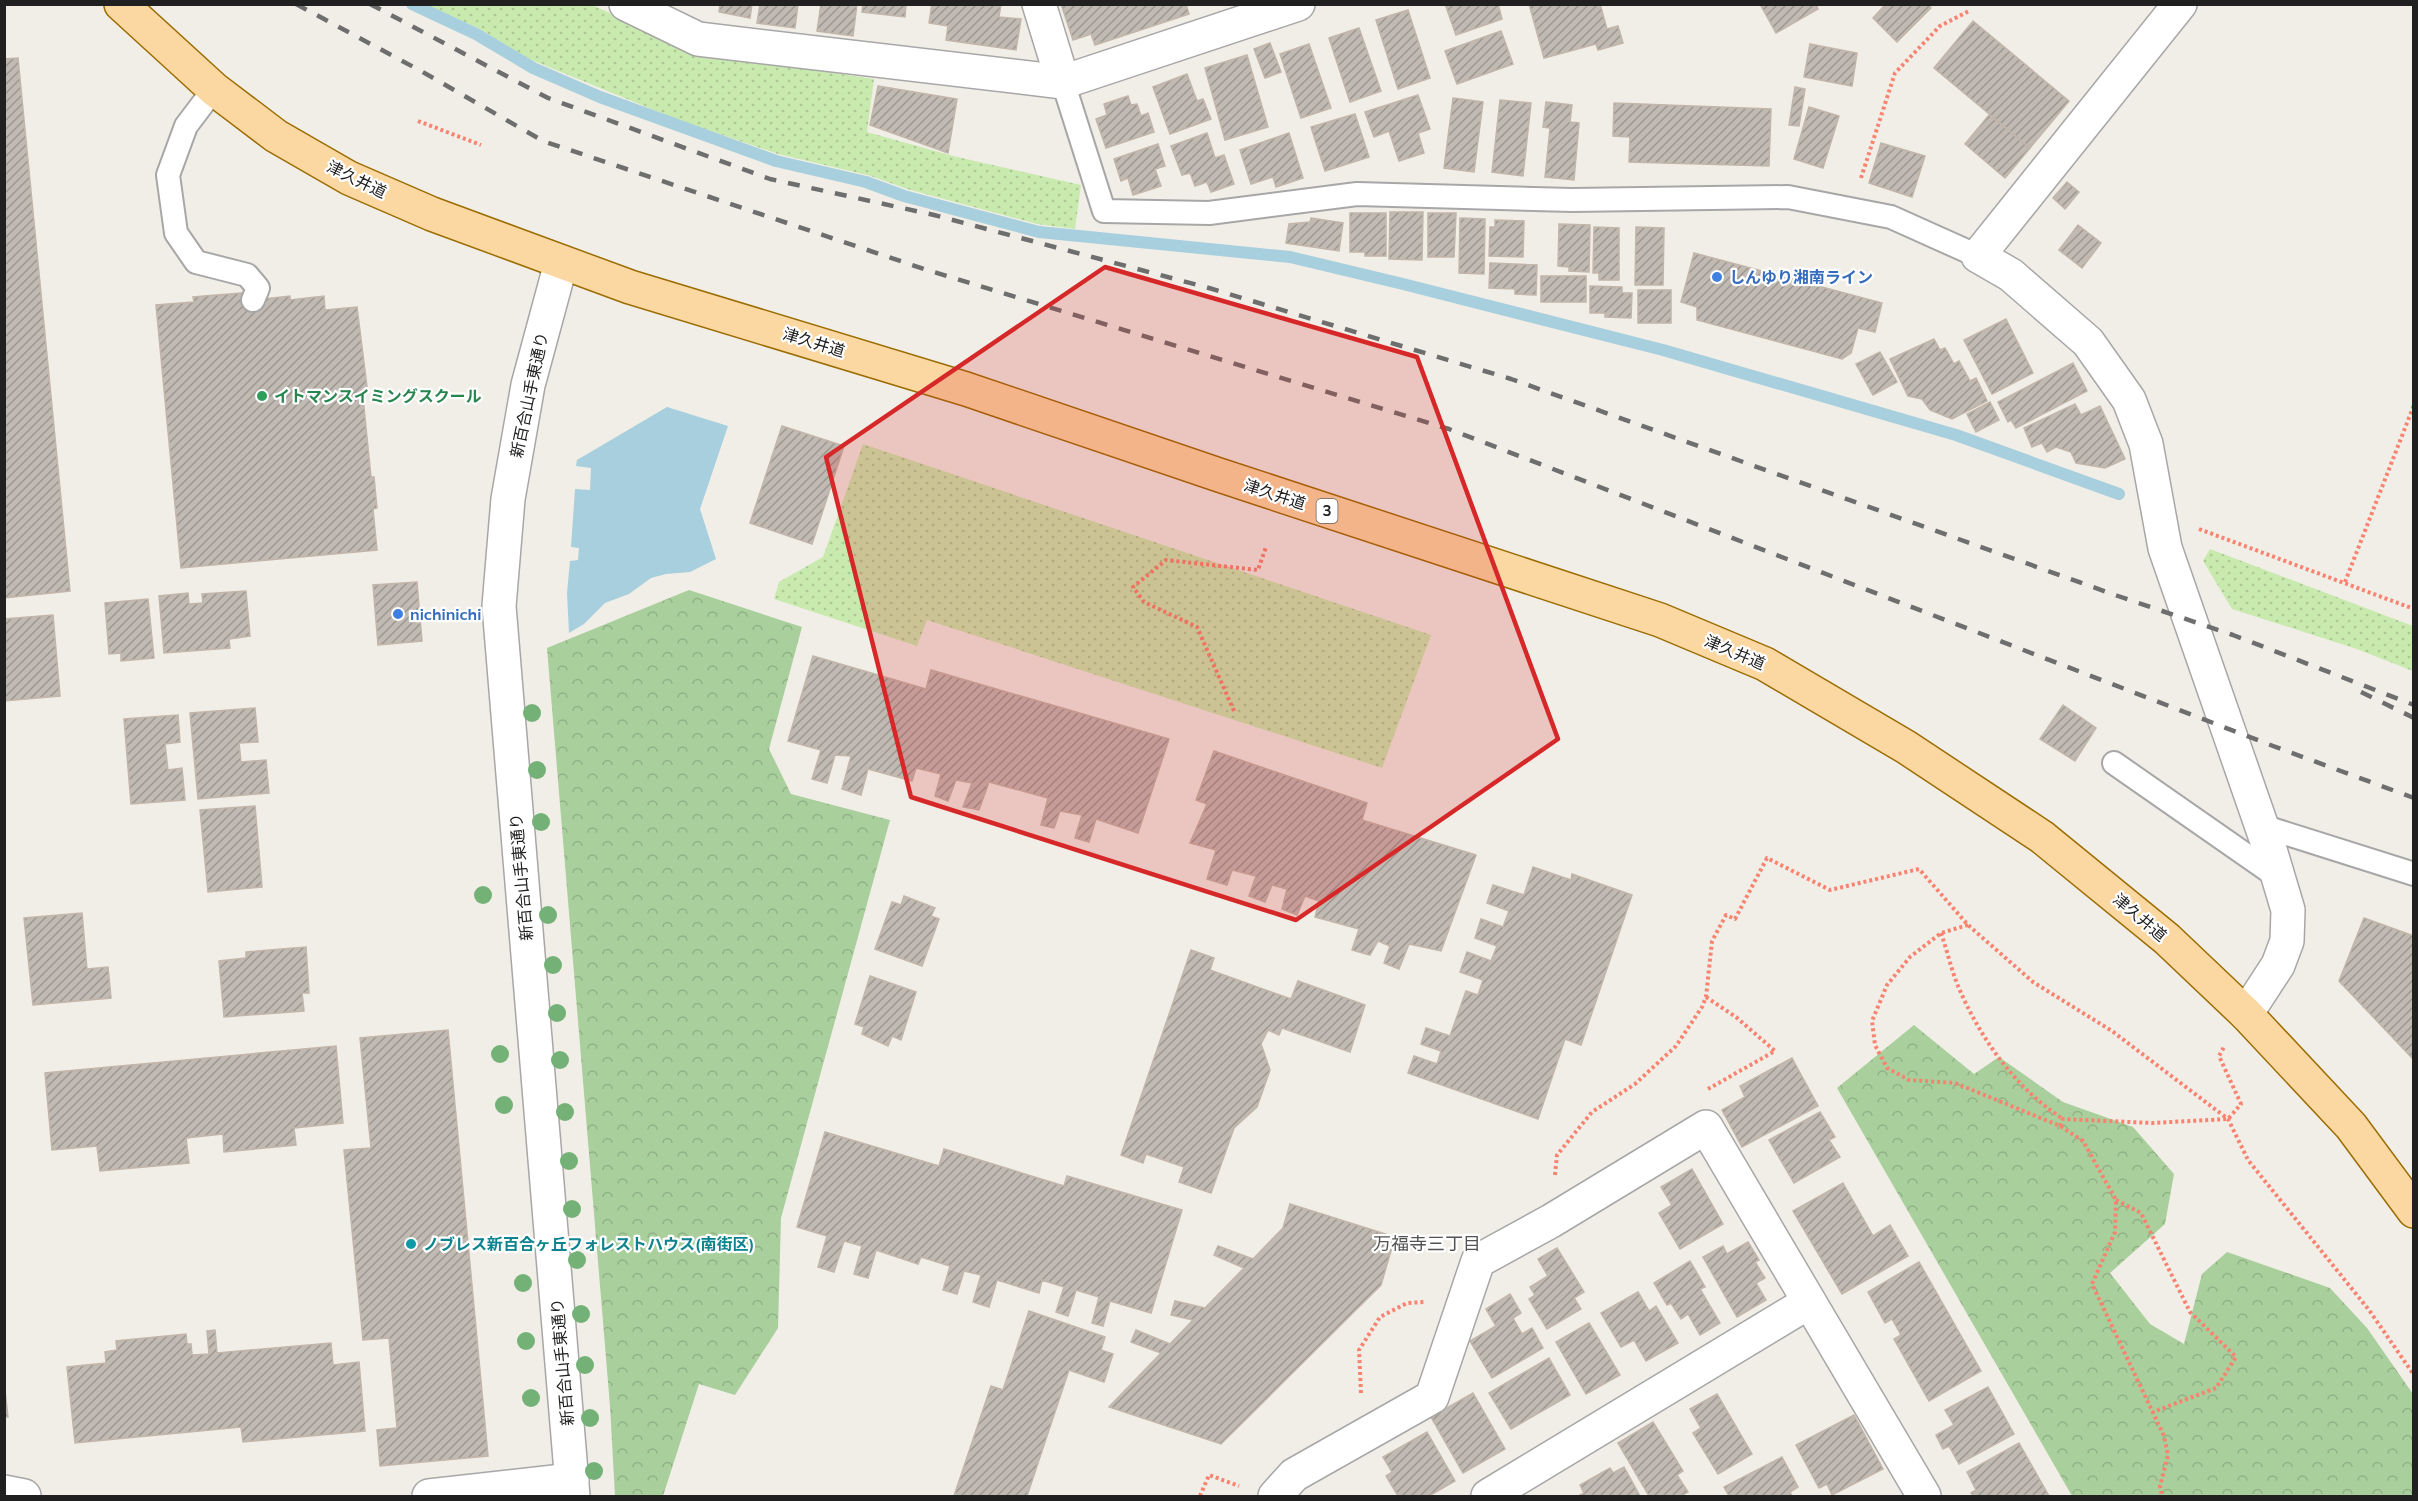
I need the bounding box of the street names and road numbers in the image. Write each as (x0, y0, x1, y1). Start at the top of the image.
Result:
street label: 津久井道 (324, 156, 390, 202)
street label: 津久井道 (780, 323, 848, 361)
street label: 新百合山手東通り (506, 330, 552, 460)
street label: 津久井道 (1241, 475, 1309, 513)
road number: 3 (1316, 499, 1338, 523)
street label: 津久井道 (1702, 630, 1768, 674)
street label: 新百合山手東通り (505, 812, 537, 942)
street label: 津久井道 (2109, 889, 2171, 945)
street label: 新百合山手東通り (546, 1297, 578, 1427)

